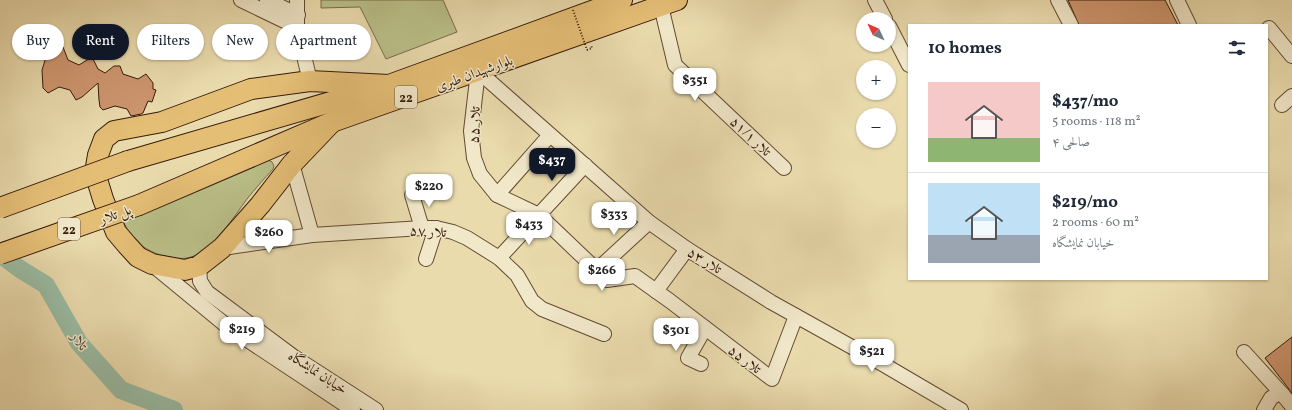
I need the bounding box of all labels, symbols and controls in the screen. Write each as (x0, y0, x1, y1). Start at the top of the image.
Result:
north arrow (856, 12, 896, 52)
map controls (856, 12, 896, 148)
chip: Buy (12, 24, 64, 60)
chip: Rent (72, 24, 129, 60)
chip: Filters (137, 24, 204, 60)
chip: New (212, 24, 268, 60)
chip: Apartment (276, 24, 371, 60)
text: 10 homes (928, 37, 1002, 60)
icon: filters (1226, 37, 1248, 59)
street label: بلوارشهیدان طبری (433, 52, 516, 97)
button: + (856, 60, 896, 100)
pin: $351 (671, 68, 719, 102)
text: $351 (682, 72, 708, 90)
road number: 22 (395, 86, 417, 108)
text: $437/mo (1052, 90, 1119, 113)
icon: home (960, 98, 1008, 146)
street label: تلار ۵۵ (465, 106, 486, 144)
button: − (856, 108, 896, 148)
street label: تلار ۵۱/۱ (725, 113, 775, 161)
text: 5 rooms · 118 m² (1052, 113, 1141, 131)
text: صالحی ۴ (1052, 134, 1090, 152)
pin: $437 (528, 148, 576, 182)
text: $437 (538, 152, 566, 170)
pin: $220 (405, 174, 453, 208)
text: $220 (415, 178, 443, 196)
text: $219/mo (1052, 191, 1118, 214)
icon: home (960, 199, 1008, 247)
street label: پل تلار (95, 201, 135, 230)
pin: $333 (590, 202, 638, 236)
text: $333 (600, 206, 628, 224)
pin: $433 (505, 212, 553, 246)
text: 2 rooms · 60 m² (1052, 214, 1139, 232)
text: $433 (515, 216, 543, 234)
road number: 22 (58, 218, 80, 240)
pin: $260 (245, 220, 293, 254)
street label: تلار ۵۷ (409, 222, 447, 243)
text: $260 (254, 224, 284, 242)
text: خیابان نمایشگاه (1052, 235, 1114, 253)
street label: تلار ۵۳ (683, 243, 725, 279)
pin: $266 (578, 258, 626, 292)
text: $266 (588, 262, 616, 280)
pin: $219 (218, 317, 266, 351)
pin: $301 (652, 318, 700, 352)
text: $219 (229, 321, 255, 339)
text: $301 (663, 322, 689, 340)
water label: تلار (64, 327, 93, 356)
pin: $521 (848, 339, 896, 373)
street label: تلار ۵۵ (724, 341, 765, 379)
text: $521 (859, 343, 885, 361)
street label: خیابان نمایشگاه (284, 346, 351, 399)

